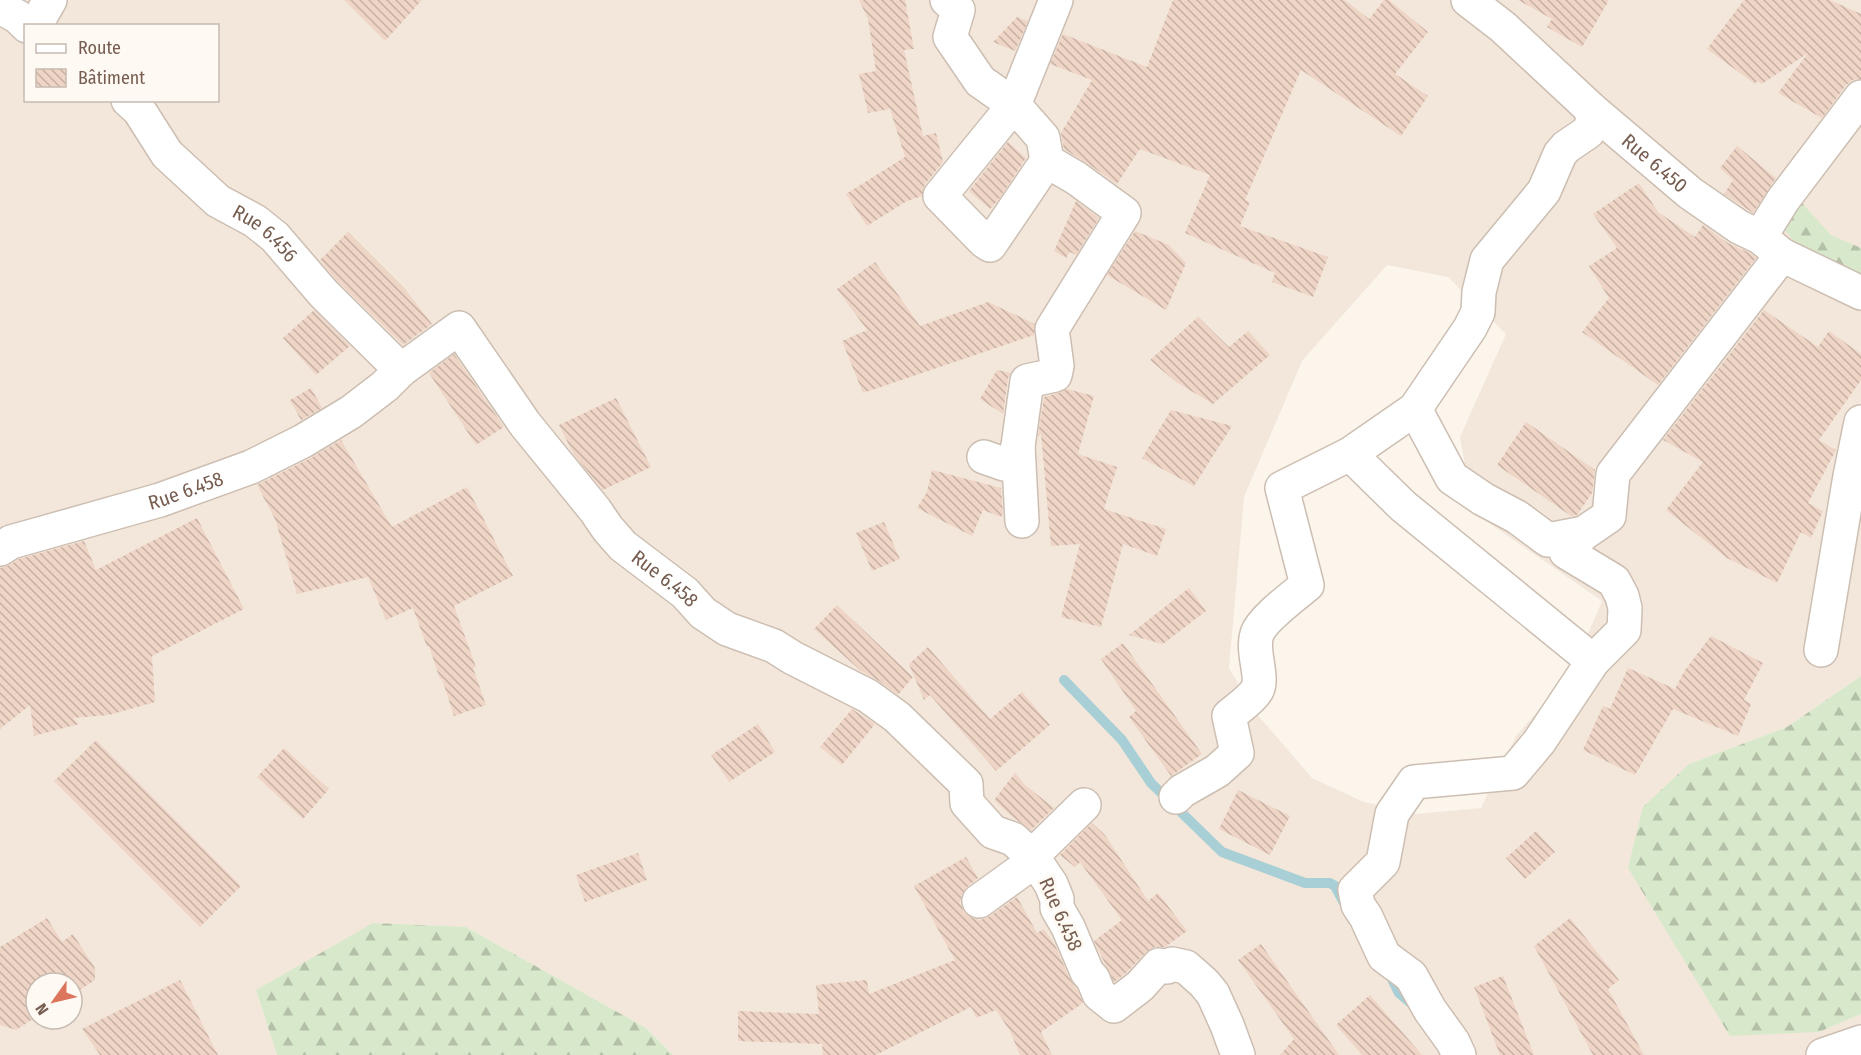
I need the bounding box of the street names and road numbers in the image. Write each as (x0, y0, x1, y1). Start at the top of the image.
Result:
street label: Rue 6.450 (1617, 128, 1692, 198)
street label: Rue 6.456 (229, 199, 303, 267)
street label: Rue 6.458 (145, 466, 226, 515)
street label: Rue 6.458 (627, 545, 703, 612)
street label: Rue 6.458 (1034, 873, 1088, 955)

